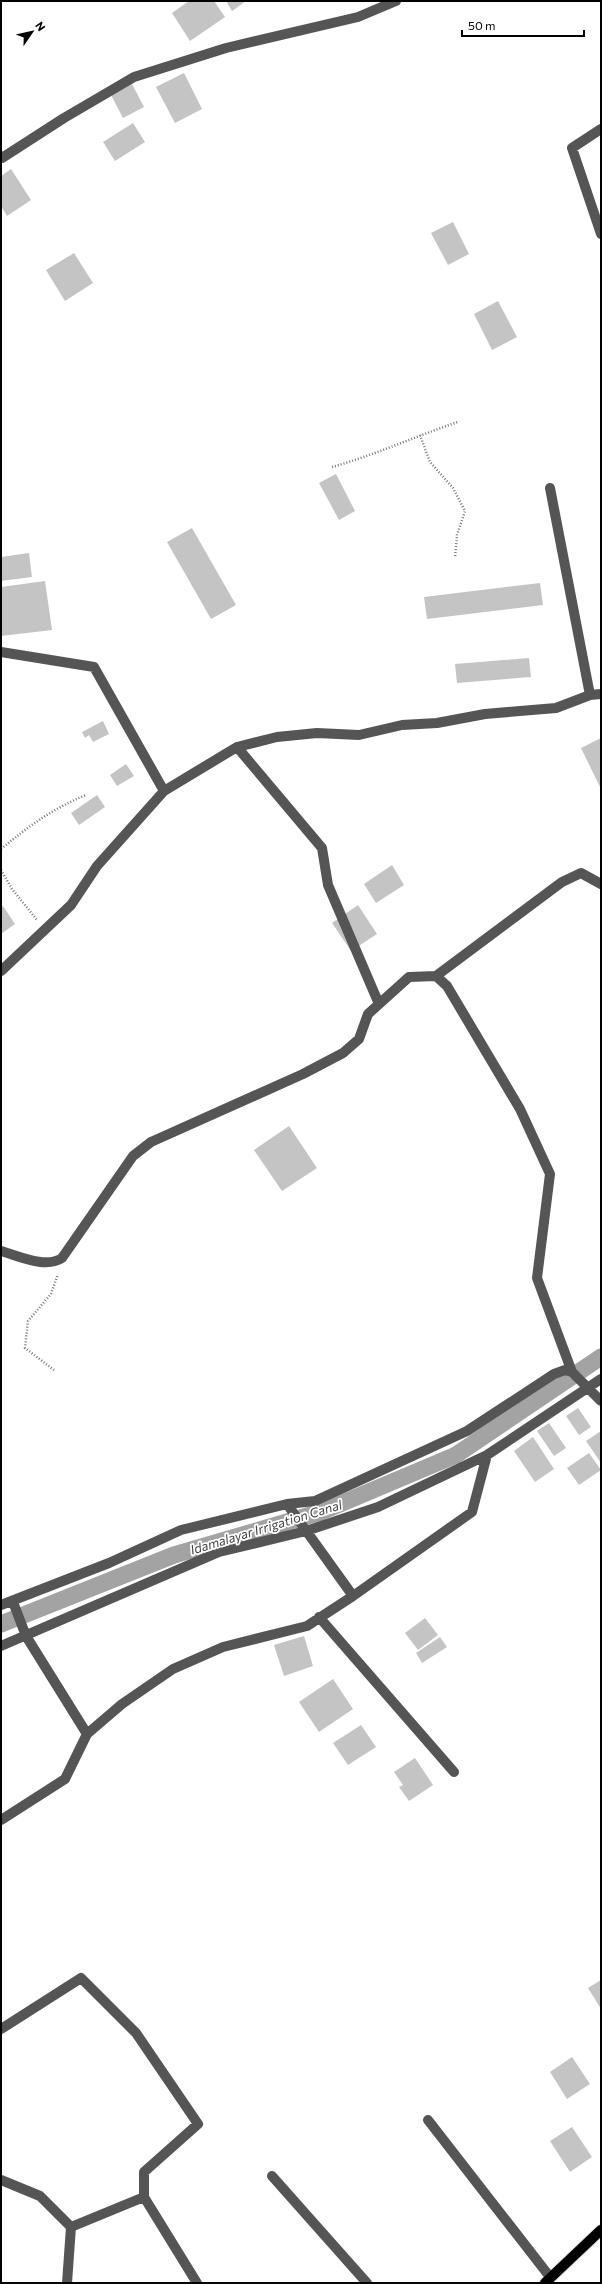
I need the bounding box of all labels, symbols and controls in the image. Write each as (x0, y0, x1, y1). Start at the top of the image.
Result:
north arrow (12, 12, 52, 52)
scale bar (462, 12, 584, 38)
text: 50 m (468, 18, 496, 32)
text: N (33, 19, 48, 33)
water label: Idamalayar Irrigation Canal (188, 1496, 344, 1558)

